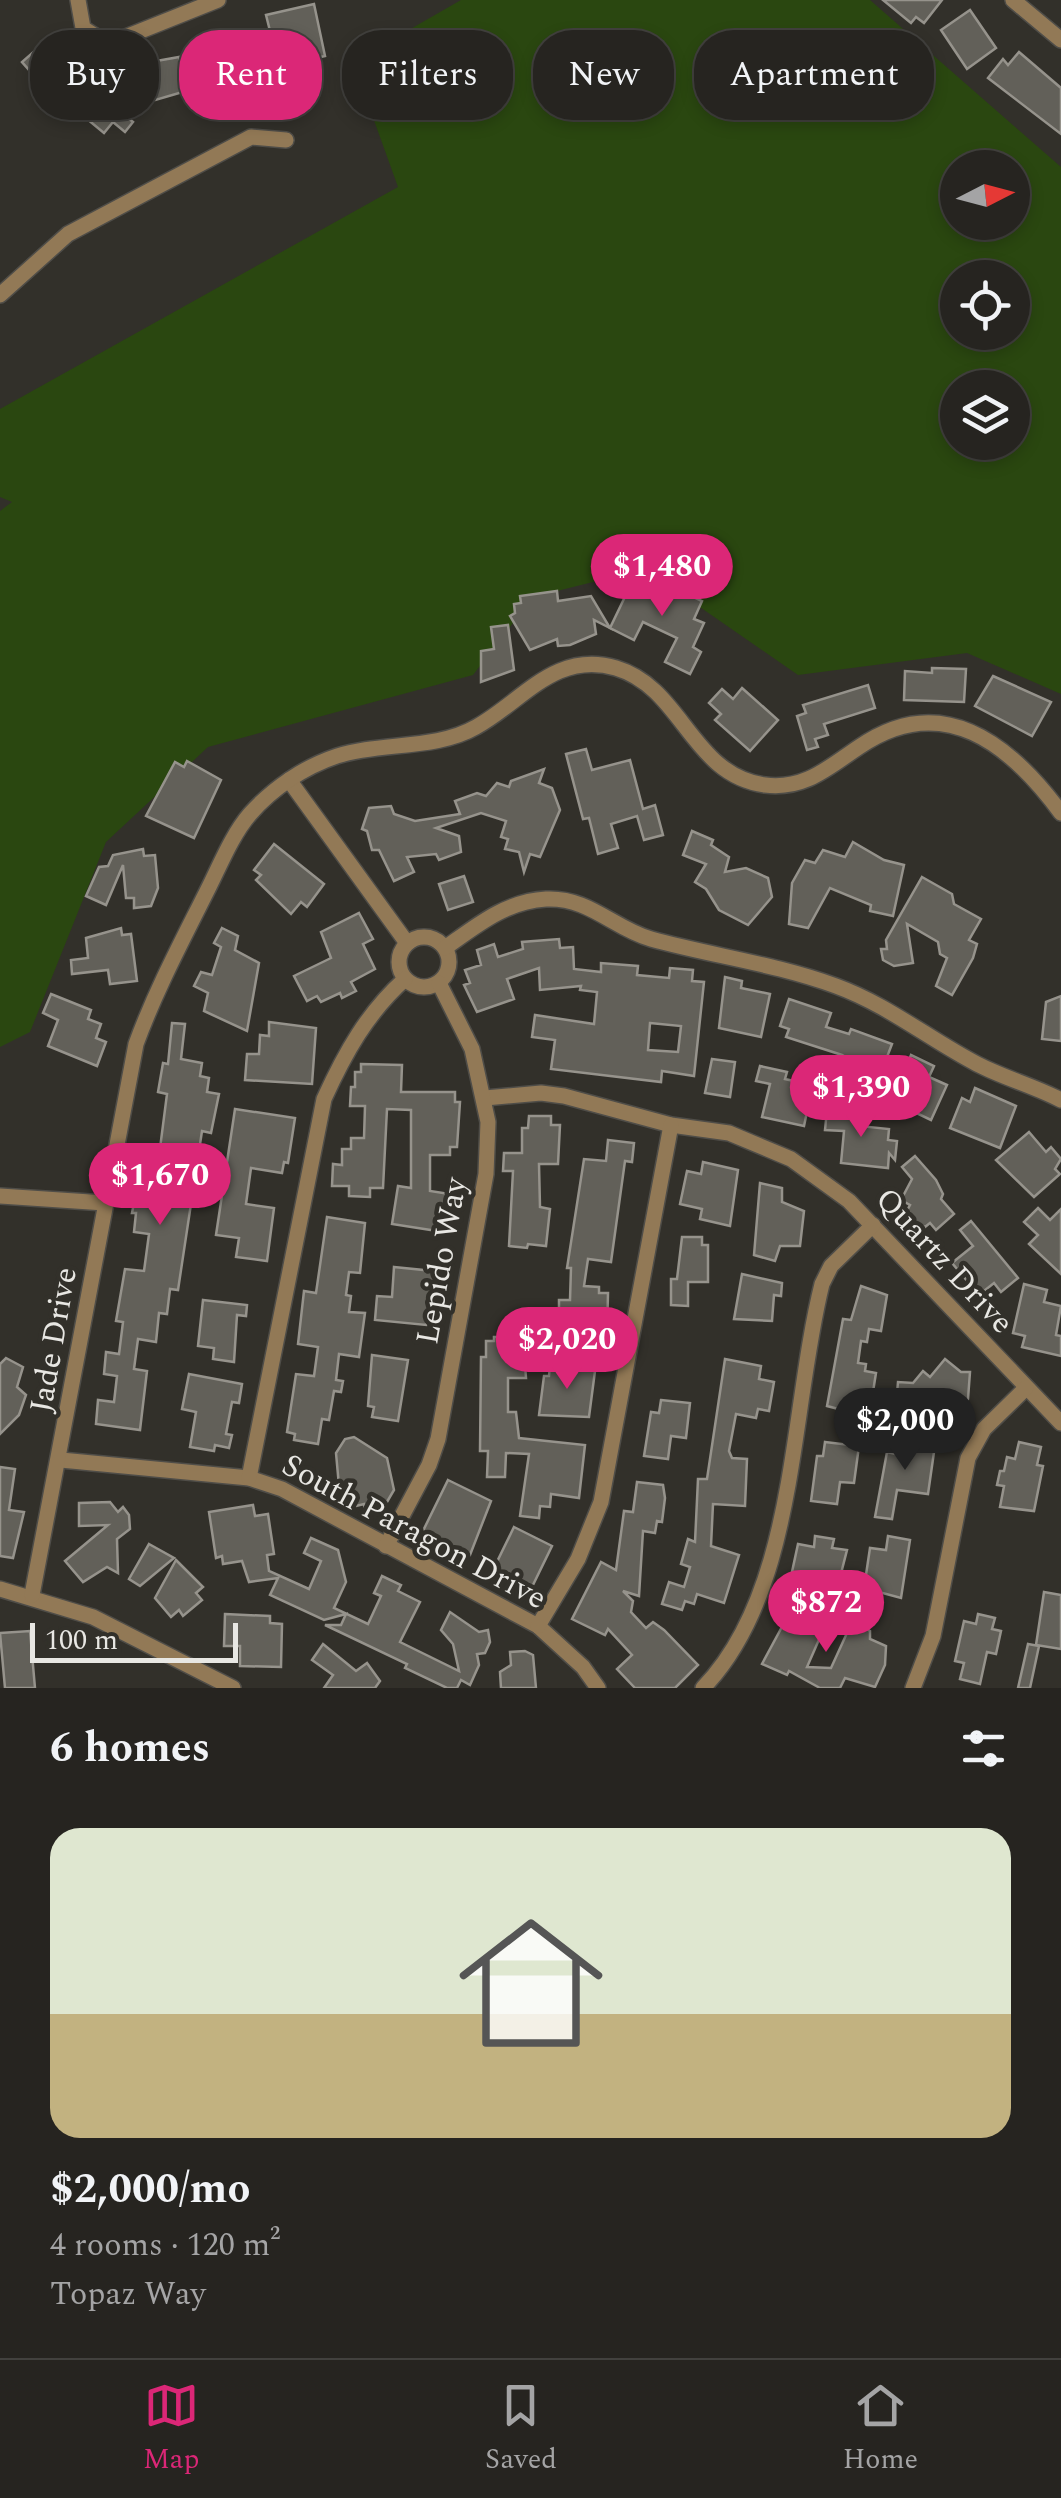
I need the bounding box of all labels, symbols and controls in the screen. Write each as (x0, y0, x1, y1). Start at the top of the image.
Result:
chip: Buy (30, 30, 159, 120)
chip: Rent (179, 30, 322, 120)
chip: Filters (342, 30, 513, 120)
chip: New (533, 30, 674, 120)
chip: Apartment (694, 30, 934, 120)
north arrow (940, 150, 1030, 240)
map controls (940, 150, 1030, 460)
button: locate (940, 260, 1030, 350)
button: layers (940, 370, 1030, 460)
pin: $1,480 (581, 534, 743, 619)
text: $1,480 (613, 542, 711, 591)
pin: $1,390 (780, 1055, 942, 1140)
text: $1,390 (812, 1063, 910, 1112)
pin: $1,670 (79, 1143, 241, 1228)
text: $1,670 (111, 1151, 209, 1200)
street label: Lepido Way (403, 1172, 481, 1348)
street label: Quartz Drive (863, 1177, 1025, 1345)
street label: Jade Drive (17, 1263, 91, 1417)
pin: $2,020 (486, 1307, 648, 1392)
text: $2,020 (518, 1315, 616, 1364)
pin: $2,000 (824, 1388, 986, 1473)
text: $2,000 (856, 1396, 954, 1445)
street label: South Paragon Drive (273, 1441, 555, 1623)
pin: $872 (767, 1570, 885, 1655)
text: $872 (790, 1578, 862, 1627)
scale bar (30, 1618, 238, 1662)
text: 100 m (45, 1619, 118, 1662)
text: 6 homes (50, 1717, 210, 1780)
icon: filters (956, 1721, 1011, 1776)
icon: home (441, 1893, 621, 2073)
text: $2,000/mo (50, 2158, 250, 2221)
text: 4 rooms · 120 m² (50, 2221, 280, 2270)
text: Topaz Way (50, 2270, 206, 2319)
tab: Map (143, 2378, 199, 2481)
tab: Saved (485, 2378, 557, 2481)
tab: Home (843, 2378, 918, 2481)

